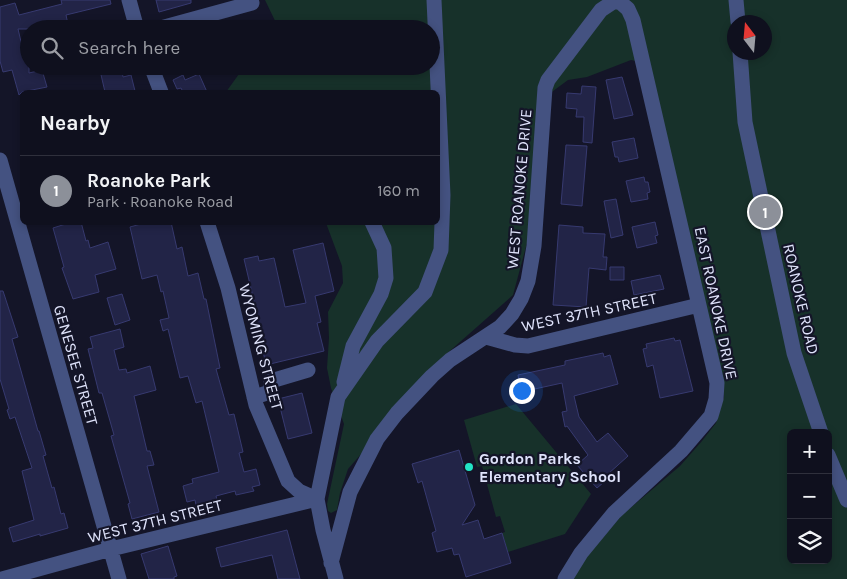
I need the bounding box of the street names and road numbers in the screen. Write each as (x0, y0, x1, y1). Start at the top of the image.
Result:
street label: WEST ROANOKE DRIVE (503, 108, 535, 270)
street label: EAST ROANOKE DRIVE (691, 225, 741, 381)
street label: ROANOKE ROAD (779, 242, 823, 356)
street label: WYOMING STREET (235, 282, 287, 412)
street label: WEST 37TH STREET (520, 288, 658, 336)
street label: GENESEE STREET (50, 303, 102, 427)
street label: WEST 37TH STREET (86, 495, 224, 547)

